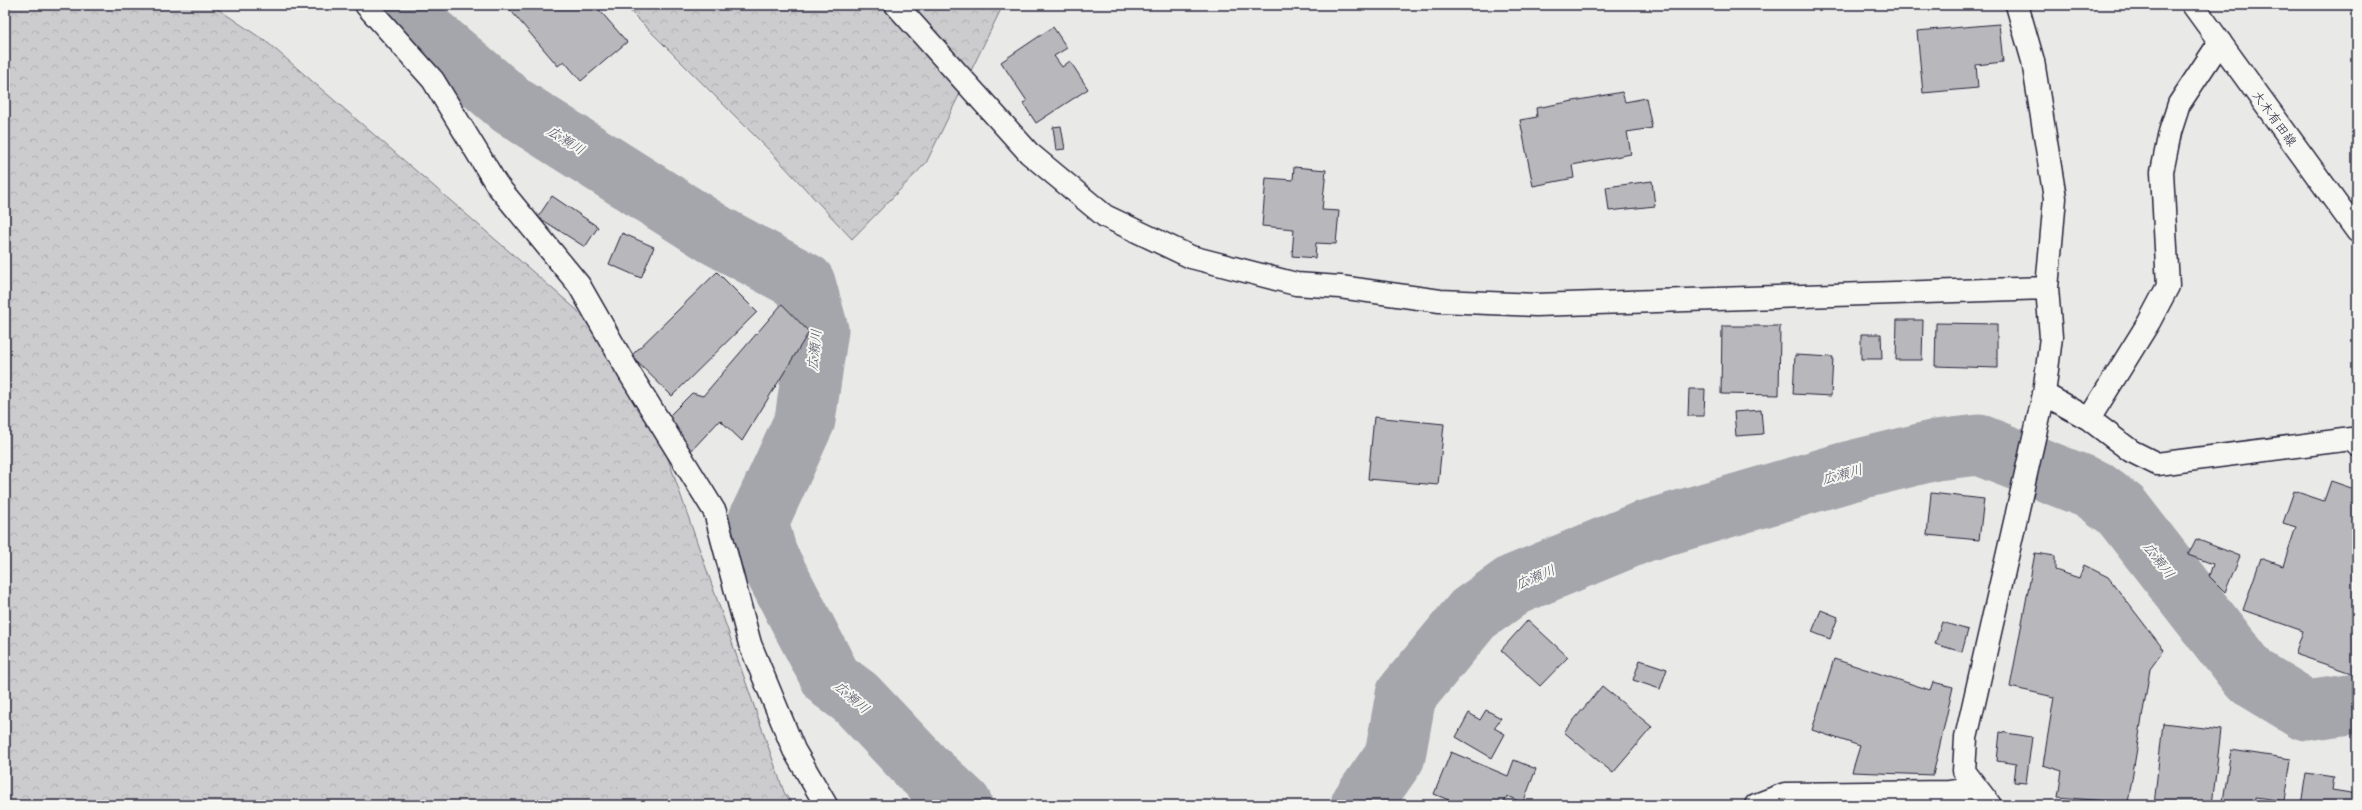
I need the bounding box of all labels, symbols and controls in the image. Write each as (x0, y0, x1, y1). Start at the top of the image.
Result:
street label: 大木有田線 (2248, 87, 2301, 151)
water label: 広瀬川 (542, 121, 589, 160)
water label: 広瀬川 (803, 328, 827, 372)
water label: 広瀬川 (1819, 460, 1865, 490)
water label: 広瀬川 (2137, 538, 2179, 583)
water label: 広瀬川 (1512, 561, 1559, 595)
water label: 広瀬川 (829, 676, 874, 719)

